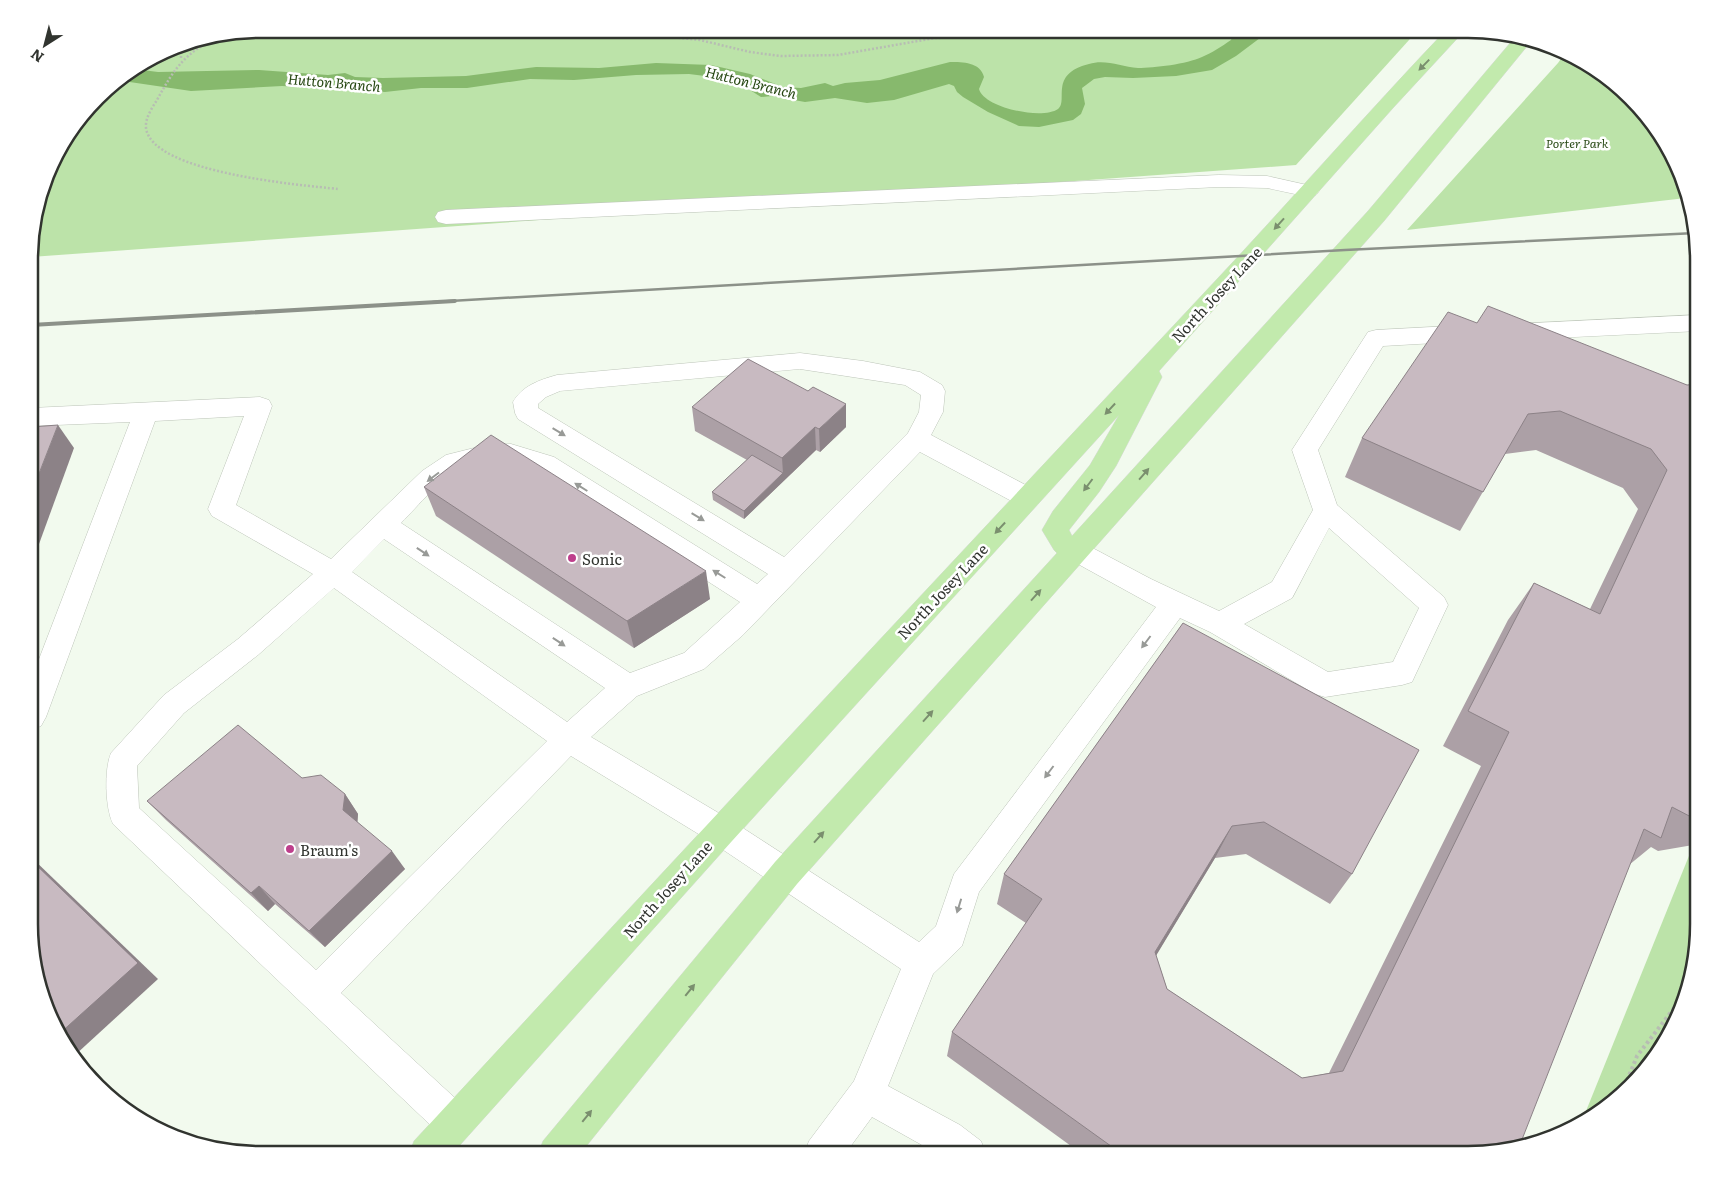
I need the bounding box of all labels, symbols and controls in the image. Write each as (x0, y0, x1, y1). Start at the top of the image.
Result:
north arrow (20, 20, 70, 70)
text: N (26, 45, 47, 68)
one-way arrow (1418, 59, 1430, 71)
water label: Hutton Branch (703, 61, 799, 103)
water label: Hutton Branch (287, 68, 382, 96)
park label: Porter Park (1546, 134, 1609, 152)
one-way arrow (1273, 218, 1285, 230)
street label: North Josey Lane (1165, 241, 1267, 347)
one-way arrow (1104, 402, 1116, 414)
one-way arrow (553, 428, 566, 437)
one-way arrow (1138, 468, 1150, 480)
one-way arrow (426, 472, 440, 482)
one-way arrow (1083, 478, 1094, 491)
one-way arrow (575, 483, 588, 492)
one-way arrow (691, 513, 704, 522)
one-way arrow (994, 522, 1006, 534)
street label: North Josey Lane (891, 538, 993, 644)
one-way arrow (416, 547, 430, 557)
place label: Sonic (582, 547, 623, 570)
marker: Sonic (566, 552, 578, 564)
one-way arrow (712, 569, 726, 579)
one-way arrow (1030, 590, 1042, 602)
one-way arrow (1140, 635, 1151, 648)
one-way arrow (552, 637, 565, 647)
one-way arrow (922, 710, 933, 723)
one-way arrow (1044, 765, 1054, 779)
one-way arrow (813, 831, 825, 843)
street label: North Josey Lane (617, 835, 717, 943)
place label: Braum's (300, 838, 358, 861)
marker: Braum's (284, 843, 296, 855)
one-way arrow (955, 899, 963, 914)
one-way arrow (684, 985, 696, 997)
one-way arrow (582, 1110, 593, 1123)

